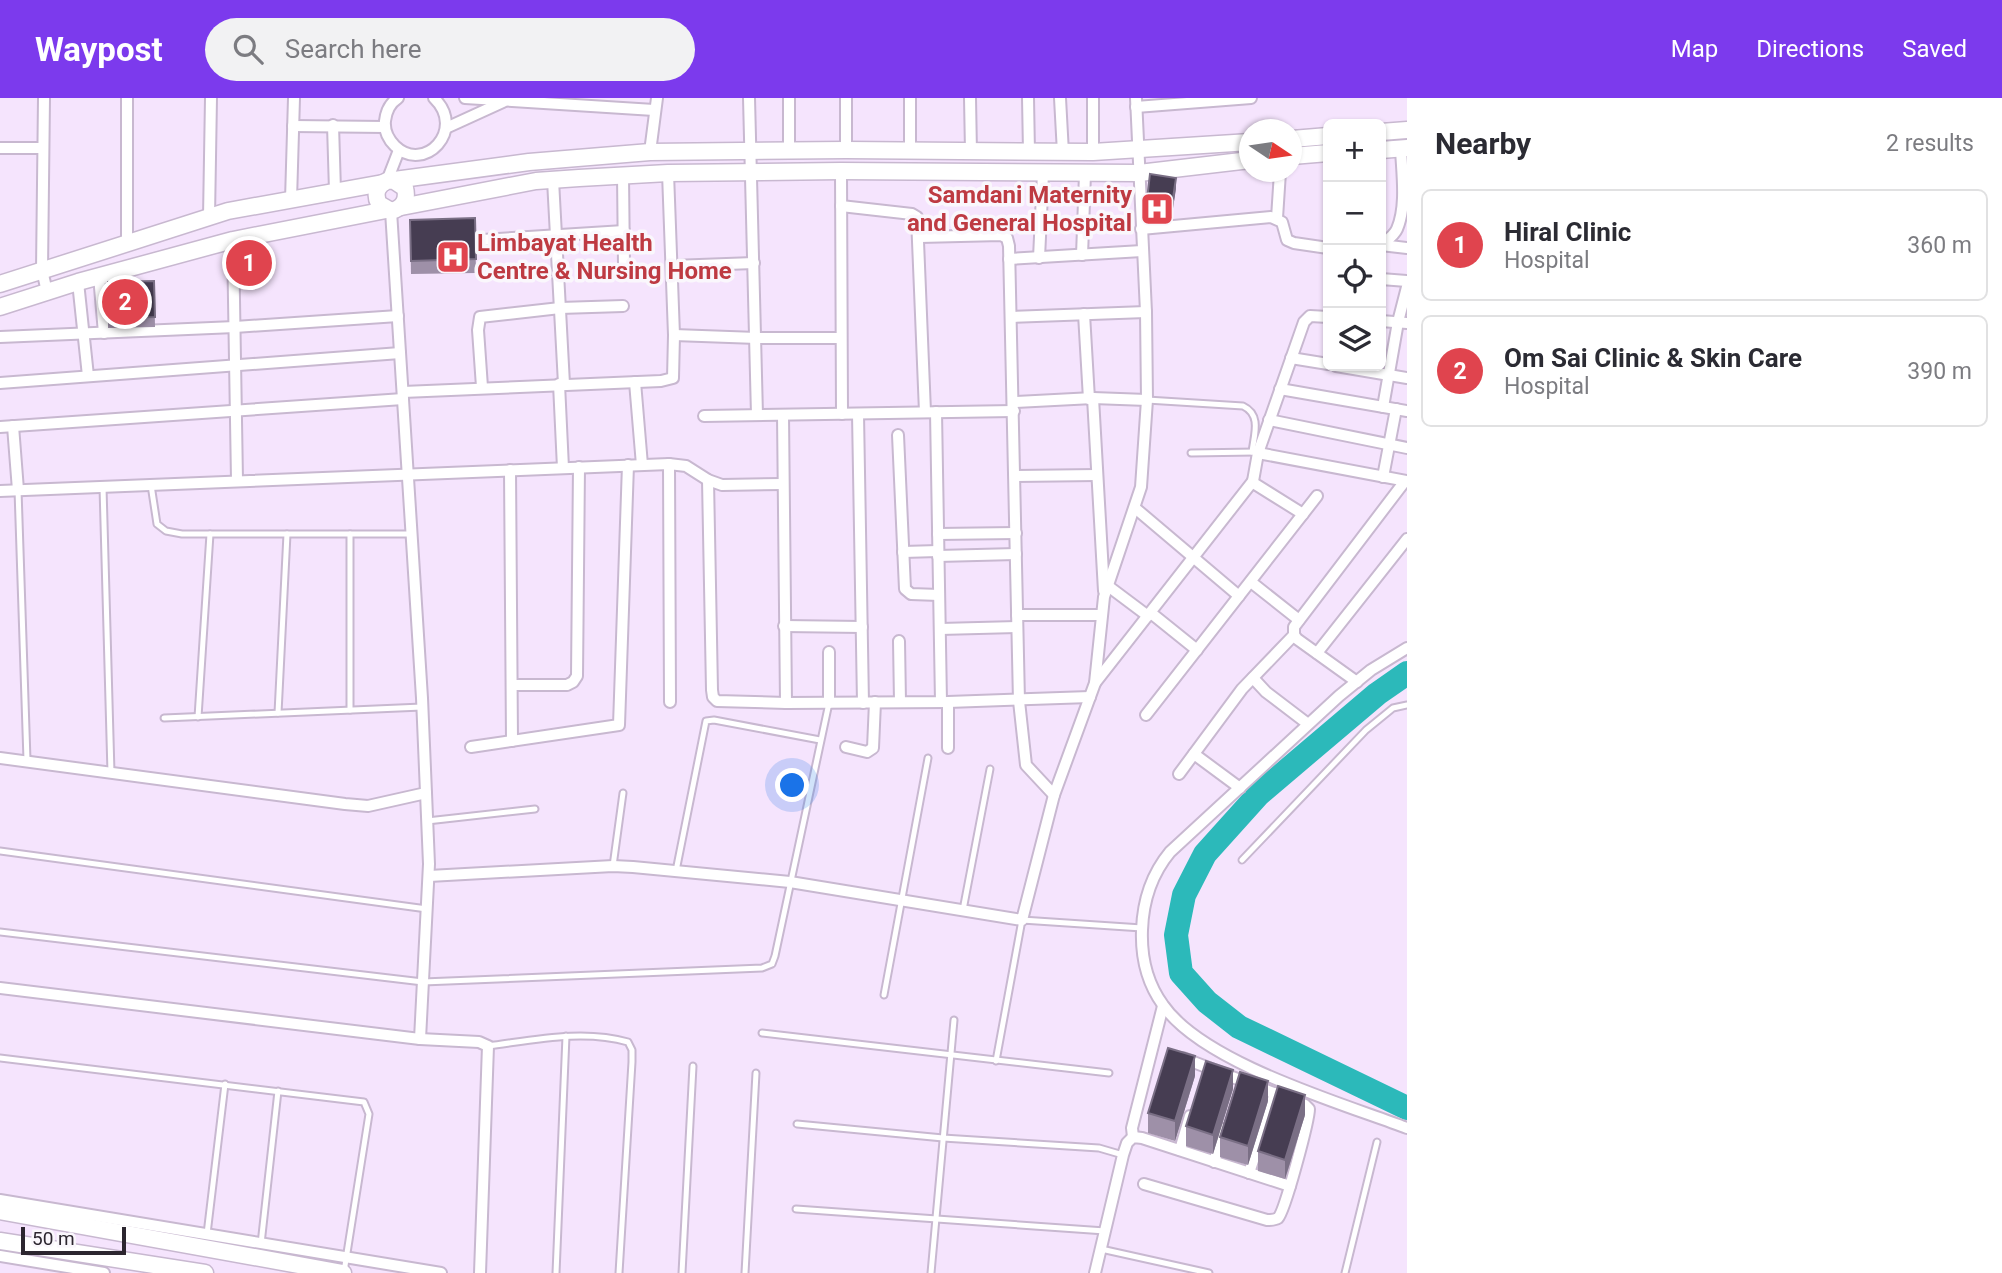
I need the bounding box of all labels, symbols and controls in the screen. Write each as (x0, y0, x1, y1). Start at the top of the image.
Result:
search box (205, 18, 695, 81)
text: Waypost (35, 30, 163, 69)
icon: search (229, 30, 267, 68)
text: Search here (285, 34, 421, 64)
text: Map (1671, 35, 1718, 63)
text: Directions (1756, 35, 1864, 63)
text: Saved (1902, 35, 1967, 63)
north arrow (1239, 119, 1302, 182)
map controls (1323, 119, 1386, 371)
button: + (1323, 119, 1386, 182)
text: Nearby (1435, 126, 1531, 161)
text: 2 results (1886, 130, 1974, 157)
place label: Samdani Maternity and General Hospital (907, 181, 1133, 237)
button: − (1323, 182, 1386, 245)
hospital icon: Samdani Maternity and General Hospital (1138, 190, 1176, 228)
text: Hiral Clinic (1504, 217, 1631, 247)
place label: Limbayat Health Centre & Nursing Home (477, 229, 732, 285)
text: 1 (1453, 232, 1467, 259)
text: 360 m (1907, 232, 1972, 259)
pin: 1 (226, 237, 272, 289)
hospital icon: Limbayat Health Centre & Nursing Home (434, 238, 472, 276)
button: locate (1323, 245, 1386, 308)
text: Hospital (1504, 247, 1590, 274)
pin: 2 (102, 276, 148, 328)
button: layers (1323, 308, 1386, 371)
text: Om Sai Clinic & Skin Care (1504, 343, 1802, 373)
text: 2 (1453, 358, 1467, 385)
text: 390 m (1907, 358, 1972, 385)
text: Hospital (1504, 373, 1590, 400)
your location (775, 768, 809, 802)
scale bar (21, 1224, 126, 1256)
text: 50 m (32, 1227, 75, 1250)

